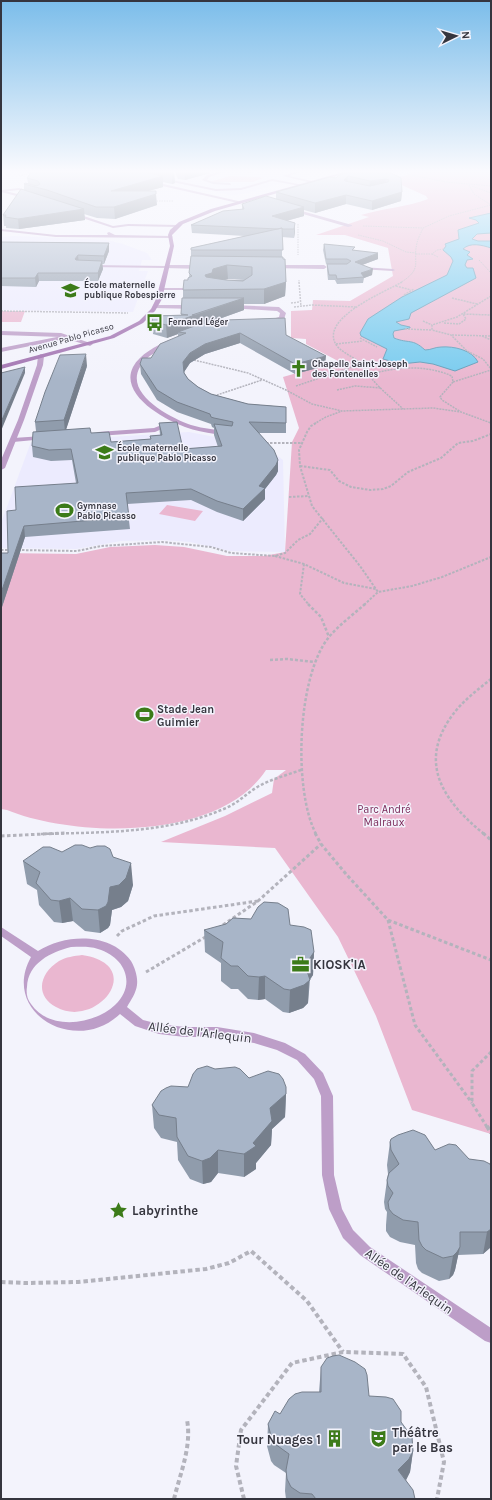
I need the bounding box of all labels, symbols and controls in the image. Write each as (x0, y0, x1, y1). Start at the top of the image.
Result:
north arrow (436, 16, 476, 56)
text: N (459, 31, 472, 40)
place label: École maternelle publique Robespierre (84, 277, 176, 301)
school or university icon: École maternelle publique Robespierre (61, 280, 81, 300)
bus stop icon: Fernand Léger (145, 312, 165, 332)
place label: Fernand Léger (168, 317, 228, 327)
street label: Avenue Pablo Picasso (27, 321, 115, 355)
church icon: Chapelle Saint-Joseph des Fontenelles (289, 359, 309, 379)
place label: Chapelle Saint-Joseph des Fontenelles (312, 359, 408, 379)
place label: École maternelle publique Pablo Picasso (117, 440, 216, 464)
school or university icon: École maternelle publique Pablo Picasso (94, 443, 114, 463)
sports icon: Gymnase Pablo Picasso (54, 501, 74, 521)
place label: Gymnase Pablo Picasso (77, 501, 136, 521)
place label: Stade Jean Guimier (157, 703, 214, 729)
sports icon: Stade Jean Guimier (134, 705, 154, 725)
park label: Parc André Malraux (357, 803, 411, 829)
office icon: KIOSK'IA (290, 954, 310, 974)
place label: KIOSK'IA (313, 957, 366, 972)
street label: Allée de l'Arlequin (147, 1018, 252, 1047)
place icon: Labyrinthe (109, 1200, 129, 1220)
place label: Labyrinthe (132, 1203, 198, 1218)
street label: Allée de l'Arlequin (362, 1245, 456, 1318)
place label: Théâtre par le Bas (392, 1425, 453, 1455)
building icon: Tour Nuages 1 (324, 1429, 344, 1449)
theatre icon: Théâtre par le Bas (369, 1429, 389, 1449)
place label: Tour Nuages 1 (237, 1432, 321, 1447)

